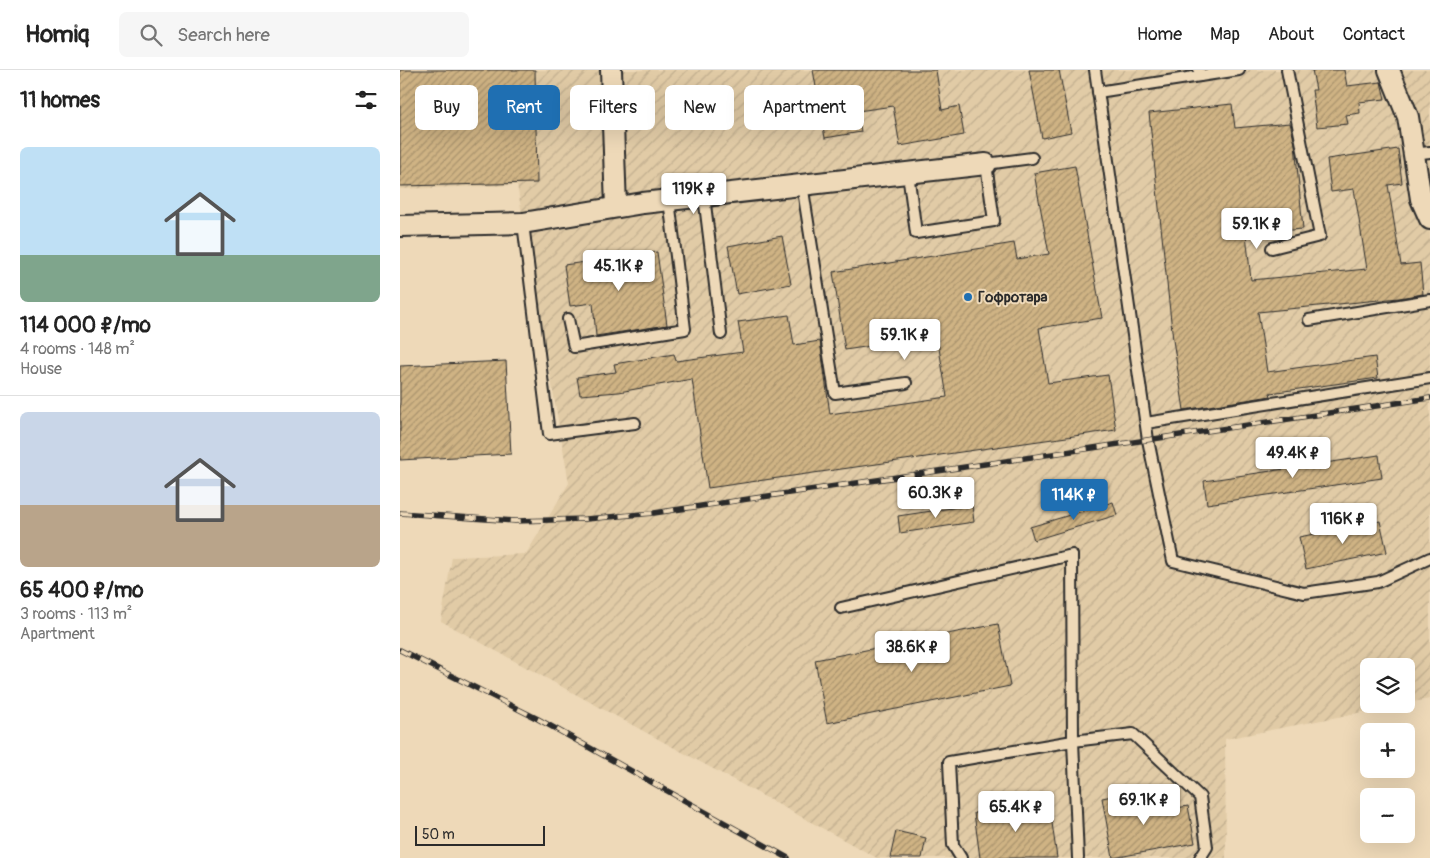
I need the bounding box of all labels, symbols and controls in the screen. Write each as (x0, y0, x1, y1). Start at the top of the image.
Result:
search box (119, 12, 469, 57)
text: Homiq (25, 20, 89, 49)
icon: search (137, 21, 165, 49)
text: Search here (177, 23, 270, 47)
text: Home (1137, 23, 1182, 46)
text: Map (1210, 23, 1240, 46)
text: About (1268, 23, 1314, 46)
text: Contact (1342, 23, 1405, 46)
chip: Buy (415, 85, 478, 130)
chip: Rent (488, 85, 560, 130)
chip: Filters (570, 85, 655, 130)
chip: New (665, 85, 734, 130)
chip: Apartment (744, 85, 864, 130)
icon: filters (352, 86, 380, 114)
text: 11 homes (20, 87, 100, 114)
pin: 119K ₽ (653, 172, 735, 215)
icon: home (155, 179, 245, 269)
text: 119K ₽ (672, 179, 716, 199)
pin: 59.1K ₽ (1211, 208, 1303, 250)
text: 59.1K ₽ (1232, 214, 1282, 234)
pin: 45.1K ₽ (573, 250, 665, 292)
text: 45.1K ₽ (594, 256, 644, 276)
place label: Гофротара (978, 288, 1048, 307)
marker: Гофротара (962, 291, 974, 303)
text: 114 000 ₽/mo (20, 312, 151, 339)
pin: 59.1K ₽ (859, 318, 951, 361)
text: 59.1K ₽ (880, 325, 930, 345)
text: 4 rooms · 148 m² (20, 339, 135, 359)
text: House (20, 359, 62, 379)
pin: 49.4K ₽ (1247, 436, 1339, 479)
text: 49.4K ₽ (1266, 443, 1320, 463)
icon: home (155, 445, 245, 535)
pin: 60.3K ₽ (890, 476, 982, 519)
pin: 114K ₽ (1033, 478, 1115, 521)
text: 60.3K ₽ (908, 483, 964, 503)
text: 114K ₽ (1052, 485, 1096, 505)
pin: 116K ₽ (1302, 502, 1384, 545)
text: 116K ₽ (1321, 509, 1365, 529)
text: 65 400 ₽/mo (20, 577, 144, 604)
text: 3 rooms · 113 m² (20, 604, 132, 624)
text: Apartment (20, 624, 95, 644)
pin: 38.6K ₽ (866, 630, 958, 673)
text: 38.6K ₽ (886, 637, 938, 657)
map controls (1360, 658, 1415, 843)
button: layers (1360, 658, 1415, 713)
button: + (1360, 723, 1415, 778)
pin: 69.1K ₽ (1098, 784, 1190, 826)
button: − (1360, 788, 1415, 843)
pin: 65.4K ₽ (970, 790, 1062, 833)
text: 69.1K ₽ (1119, 790, 1169, 810)
text: 65.4K ₽ (989, 797, 1043, 817)
scale bar (415, 823, 545, 846)
text: 50 m (422, 826, 455, 843)

